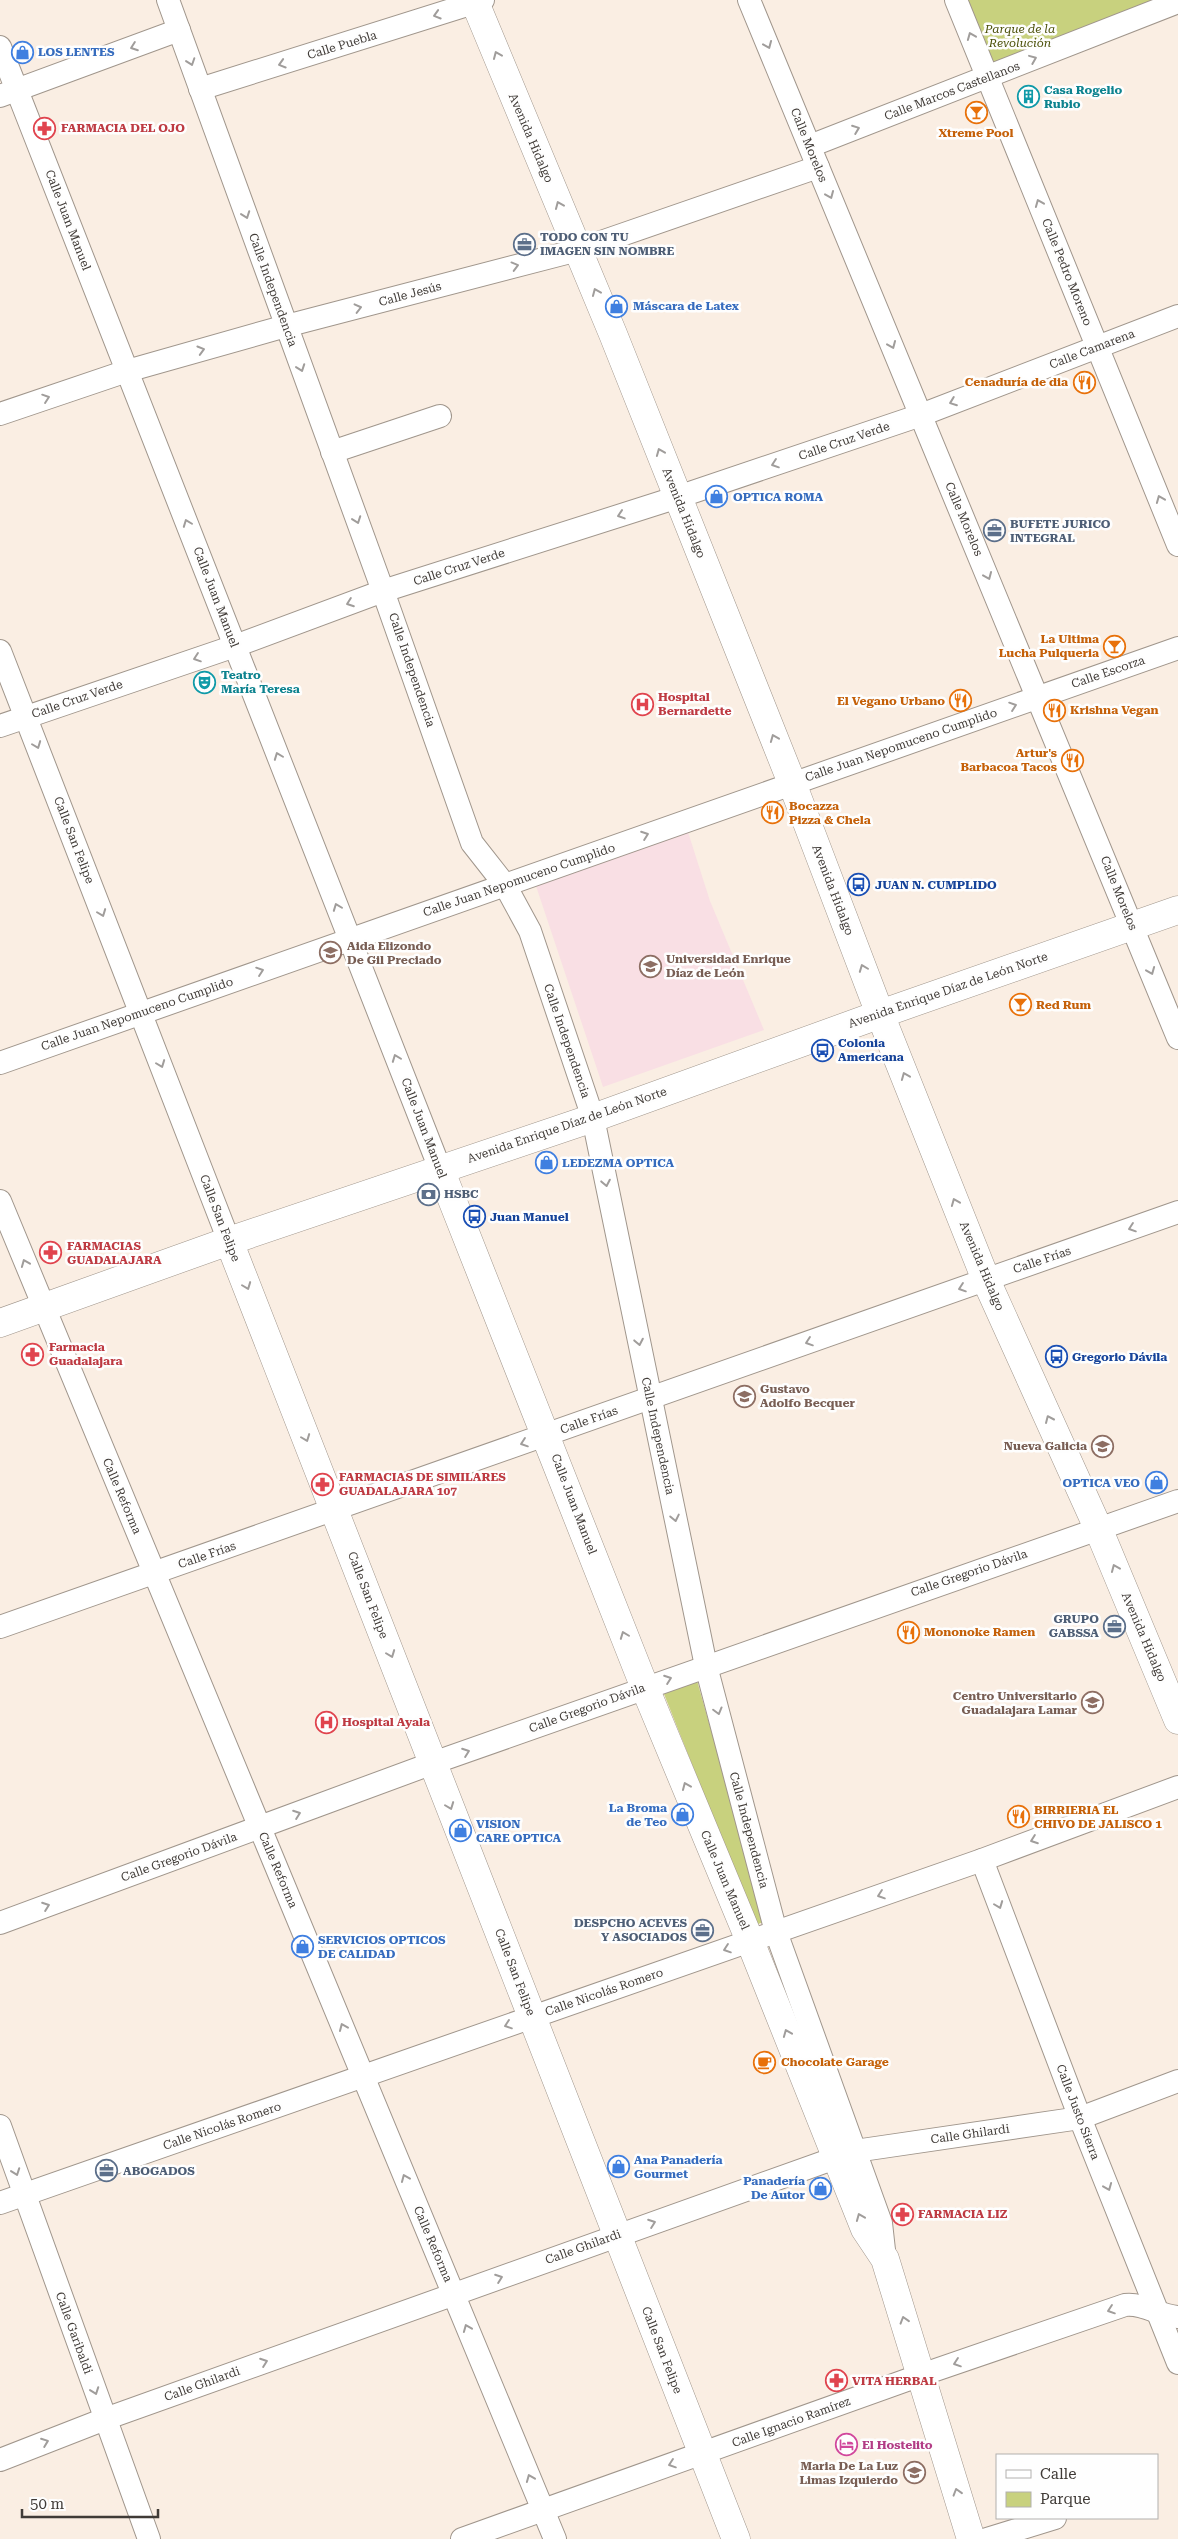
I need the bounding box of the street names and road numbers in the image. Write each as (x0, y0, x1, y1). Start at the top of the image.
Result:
street label: Calle Puebla (306, 28, 379, 62)
street label: Calle Marcos Castellanos (882, 59, 1022, 123)
street label: Avenida Hidalgo (506, 91, 556, 185)
street label: Calle Morelos (788, 106, 830, 184)
street label: Calle Juan Manuel (42, 168, 94, 273)
street label: Calle Pedro Moreno (1039, 216, 1095, 328)
street label: Calle Independencia (246, 231, 300, 349)
street label: Calle Jesús (377, 279, 443, 309)
street label: Calle Camarena (1047, 326, 1137, 372)
street label: Calle Cruz Verde (797, 419, 892, 463)
street label: Avenida Hidalgo (660, 466, 708, 560)
street label: Calle Morelos (942, 480, 986, 558)
street label: Calle Juan Manuel (190, 545, 242, 650)
street label: Calle Cruz Verde (412, 545, 507, 588)
street label: Calle Independencia (386, 611, 438, 729)
street label: Calle Escorza (1069, 653, 1147, 691)
street label: Calle Cruz Verde (30, 677, 125, 721)
street label: Calle Juan Nepomuceno Cumplido (803, 705, 999, 785)
street label: Calle San Felipe (51, 795, 97, 886)
street label: Calle Juan Nepomuceno Cumplido (421, 840, 617, 920)
street label: Avenida Hidalgo (809, 843, 857, 937)
street label: Calle Morelos (1098, 854, 1140, 932)
street label: Avenida Enrique Díaz de León Norte (847, 949, 1050, 1031)
street label: Calle Juan Nepomuceno Cumplido (39, 974, 235, 1054)
street label: Calle Independencia (541, 982, 593, 1100)
street label: Calle Juan Manuel (398, 1076, 450, 1181)
street label: Avenida Enrique Díaz de León Norte (466, 1084, 669, 1166)
street label: Calle San Felipe (197, 1173, 243, 1264)
street label: Avenida Hidalgo (957, 1219, 1007, 1313)
street label: Calle Frías (1011, 1243, 1073, 1276)
street label: Calle Independencia (639, 1376, 677, 1497)
street label: Calle Frías (558, 1403, 620, 1437)
street label: Calle Juan Manuel (548, 1452, 600, 1557)
street label: Calle Reforma (100, 1456, 145, 1537)
street label: Calle Frías (176, 1538, 238, 1571)
street label: Calle Gregorio Dávila (909, 1546, 1030, 1600)
street label: Calle San Felipe (345, 1550, 391, 1641)
street label: Avenida Hidalgo (1119, 1590, 1169, 1684)
street label: Calle Gregorio Dávila (527, 1680, 647, 1736)
street label: Calle Independencia (727, 1770, 771, 1890)
street label: Calle Juan Manuel (698, 1828, 752, 1932)
street label: Calle Gregorio Dávila (119, 1829, 239, 1885)
street label: Calle Reforma (256, 1830, 301, 1911)
street label: Calle San Felipe (492, 1927, 538, 2018)
street label: Calle Nicolás Romero (543, 1965, 665, 2019)
street label: Calle Justo Sierra (1053, 2062, 1103, 2162)
street label: Calle Nicolás Romero (161, 2099, 283, 2153)
street label: Calle Ghilardi (930, 2122, 1011, 2146)
street label: Calle Reforma (411, 2204, 456, 2285)
street label: Calle Ghilardi (543, 2227, 623, 2267)
street label: Calle Garibaldi (53, 2290, 95, 2376)
street label: Calle San Felipe (639, 2305, 685, 2396)
street label: Calle Ghilardi (162, 2364, 242, 2404)
street label: Calle Ignacio Ramírez (730, 2394, 852, 2450)

